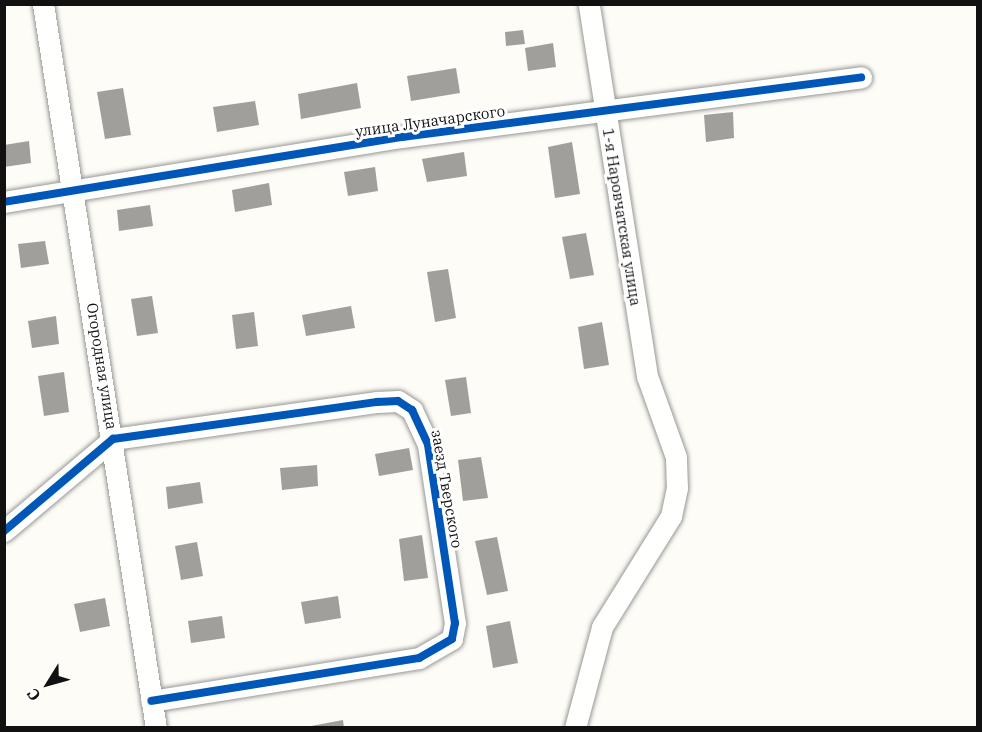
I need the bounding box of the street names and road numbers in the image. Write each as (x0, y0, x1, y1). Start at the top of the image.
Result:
street label: улица Луначарского (354, 102, 506, 140)
street label: 1-я Наровчатская улица (599, 127, 645, 307)
street label: Огородная улица (83, 301, 121, 431)
street label: заезд Тверского (428, 428, 466, 550)

